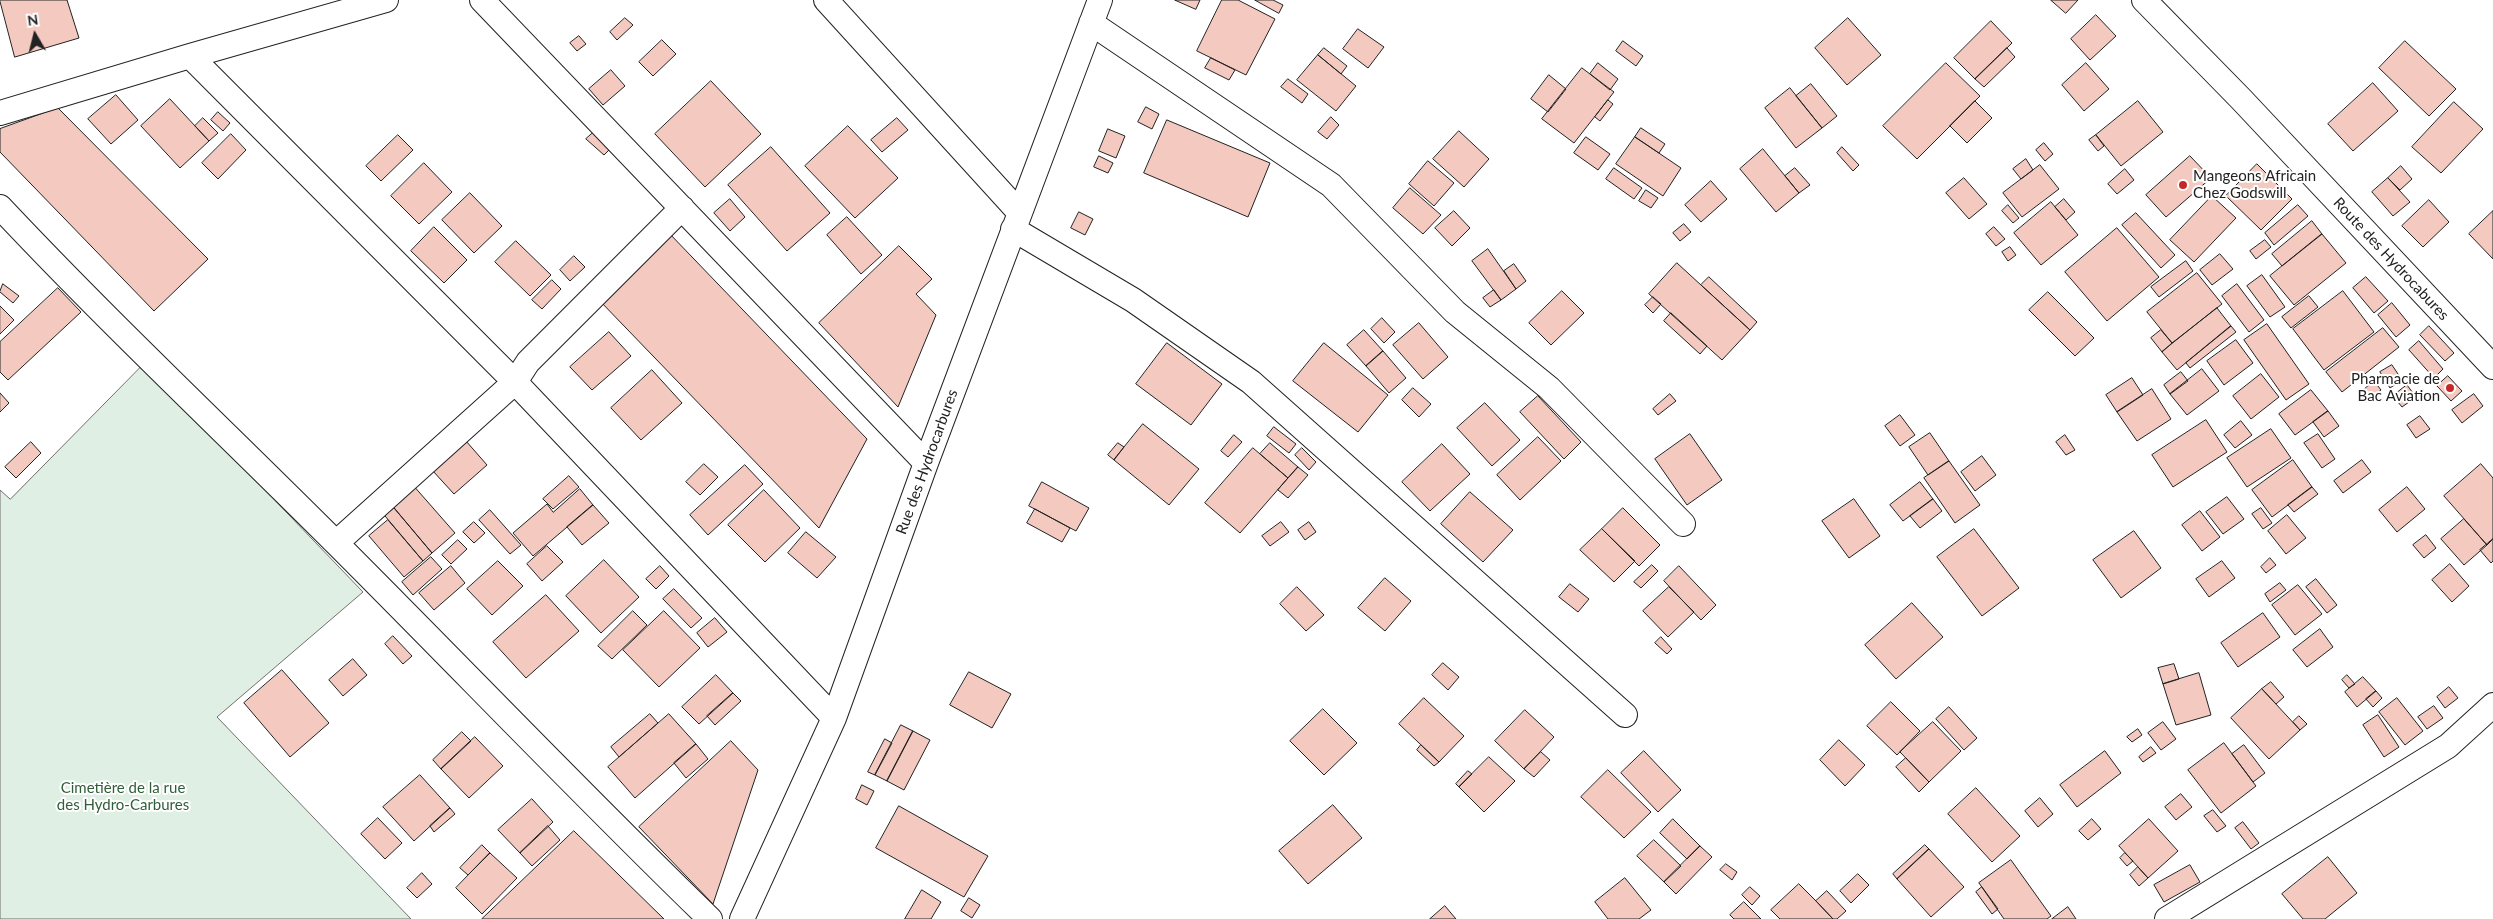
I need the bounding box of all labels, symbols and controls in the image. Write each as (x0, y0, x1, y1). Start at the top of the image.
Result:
north arrow (10, 10, 60, 60)
text: N (26, 10, 39, 29)
place label: Mangeons Africain Chez Godswill (2193, 167, 2316, 202)
marker: Mangeons Africain Chez Godswill (2177, 179, 2189, 191)
street label: Route des Hydrocabures (2329, 194, 2453, 324)
place label: Pharmacie de Bac Aviation (2351, 370, 2440, 405)
marker: Pharmacie de Bac Aviation (2444, 382, 2456, 394)
street label: Rue des Hydrocarbures (892, 387, 962, 537)
park label: Cimetière de la rue des Hydro-Carbures (57, 779, 189, 814)

